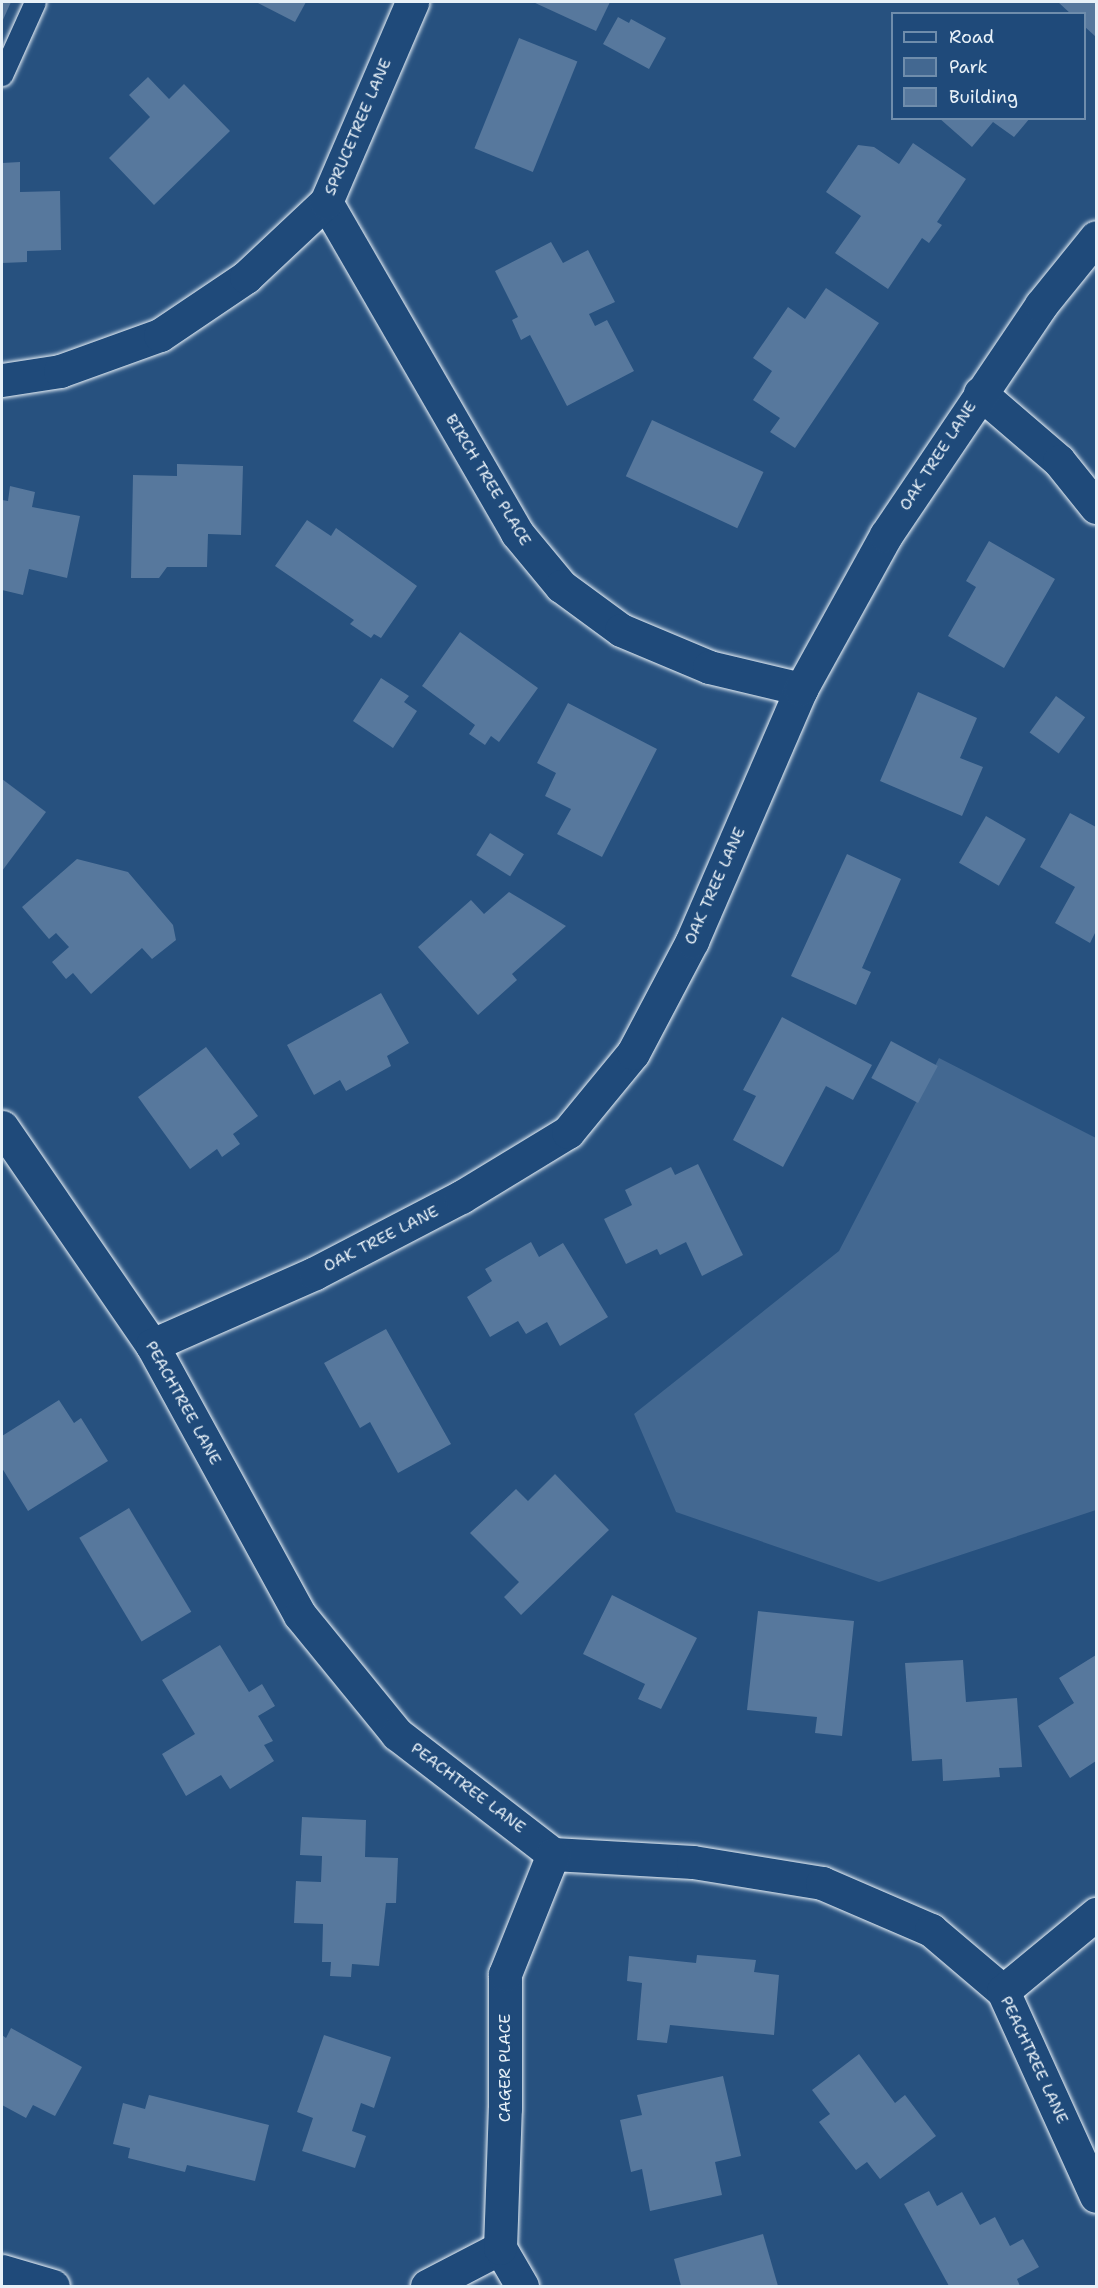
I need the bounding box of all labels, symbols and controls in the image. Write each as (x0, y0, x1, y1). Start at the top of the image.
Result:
legend (891, 12, 1086, 120)
text: Road (949, 25, 994, 49)
text: Park (949, 55, 988, 79)
street label: SPRUCETREE LANE (320, 56, 396, 198)
text: Building (949, 85, 1018, 109)
street label: OAK TREE LANE (895, 398, 981, 514)
street label: BIRCH TREE PLACE (441, 411, 535, 549)
street label: OAK TREE LANE (680, 824, 750, 948)
street label: OAK TREE LANE (320, 1202, 442, 1276)
street label: PEACHTREE LANE (141, 1338, 225, 1468)
street label: PEACHTREE LANE (407, 1739, 529, 1837)
street label: PEACHTREE LANE (996, 1993, 1072, 2127)
street label: CAGER PLACE (495, 2014, 515, 2122)

